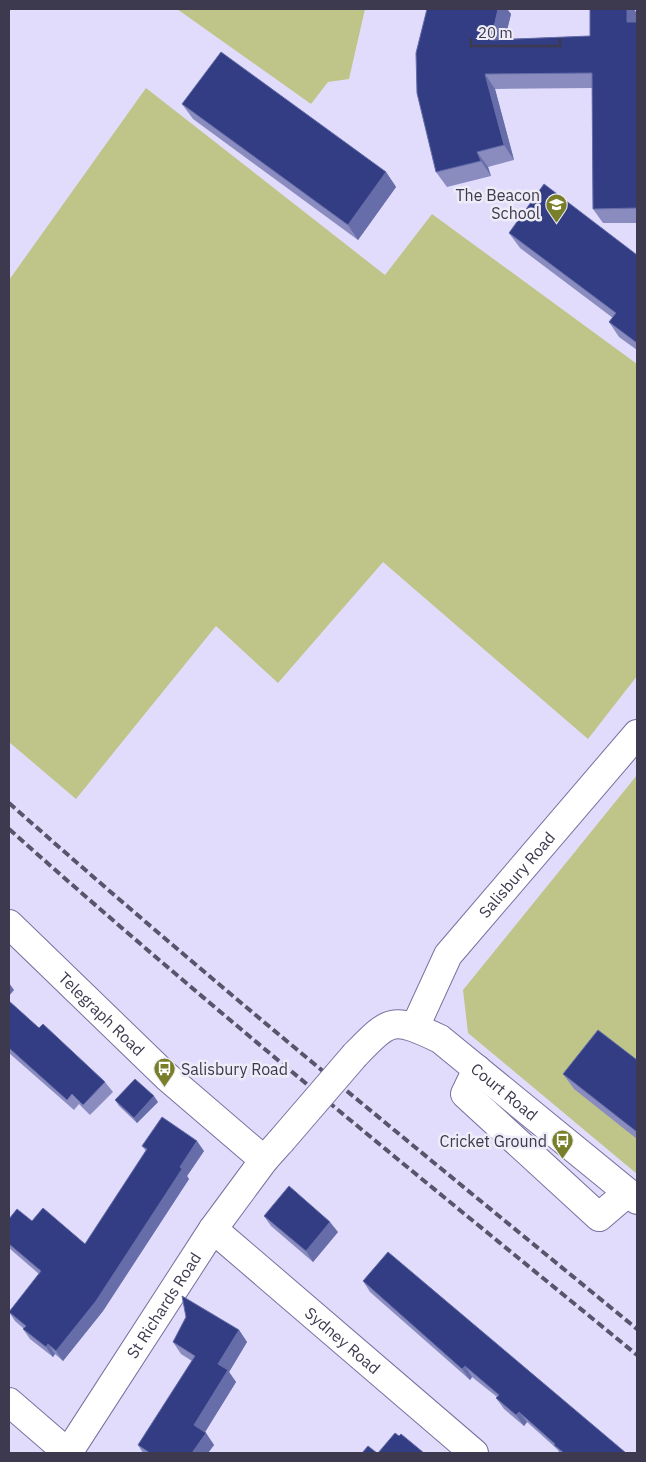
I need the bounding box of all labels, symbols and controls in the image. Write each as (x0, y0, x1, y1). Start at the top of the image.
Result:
scale bar (471, 15, 560, 47)
text: 20 m (478, 23, 513, 42)
place label: The Beacon School (455, 185, 540, 223)
school or university icon: The Beacon School (544, 192, 568, 223)
street label: Salisbury Road (474, 827, 559, 922)
street label: Telegraph Road (55, 968, 149, 1060)
bus stop icon: Salisbury Road (153, 1057, 177, 1088)
street label: Court Road (467, 1058, 542, 1125)
place label: Salisbury Road (181, 1059, 288, 1079)
bus stop icon: Cricket Ground (551, 1129, 575, 1160)
place label: Cricket Ground (439, 1131, 547, 1151)
street label: St Richards Road (122, 1249, 205, 1362)
street label: Sydney Road (301, 1303, 385, 1378)

